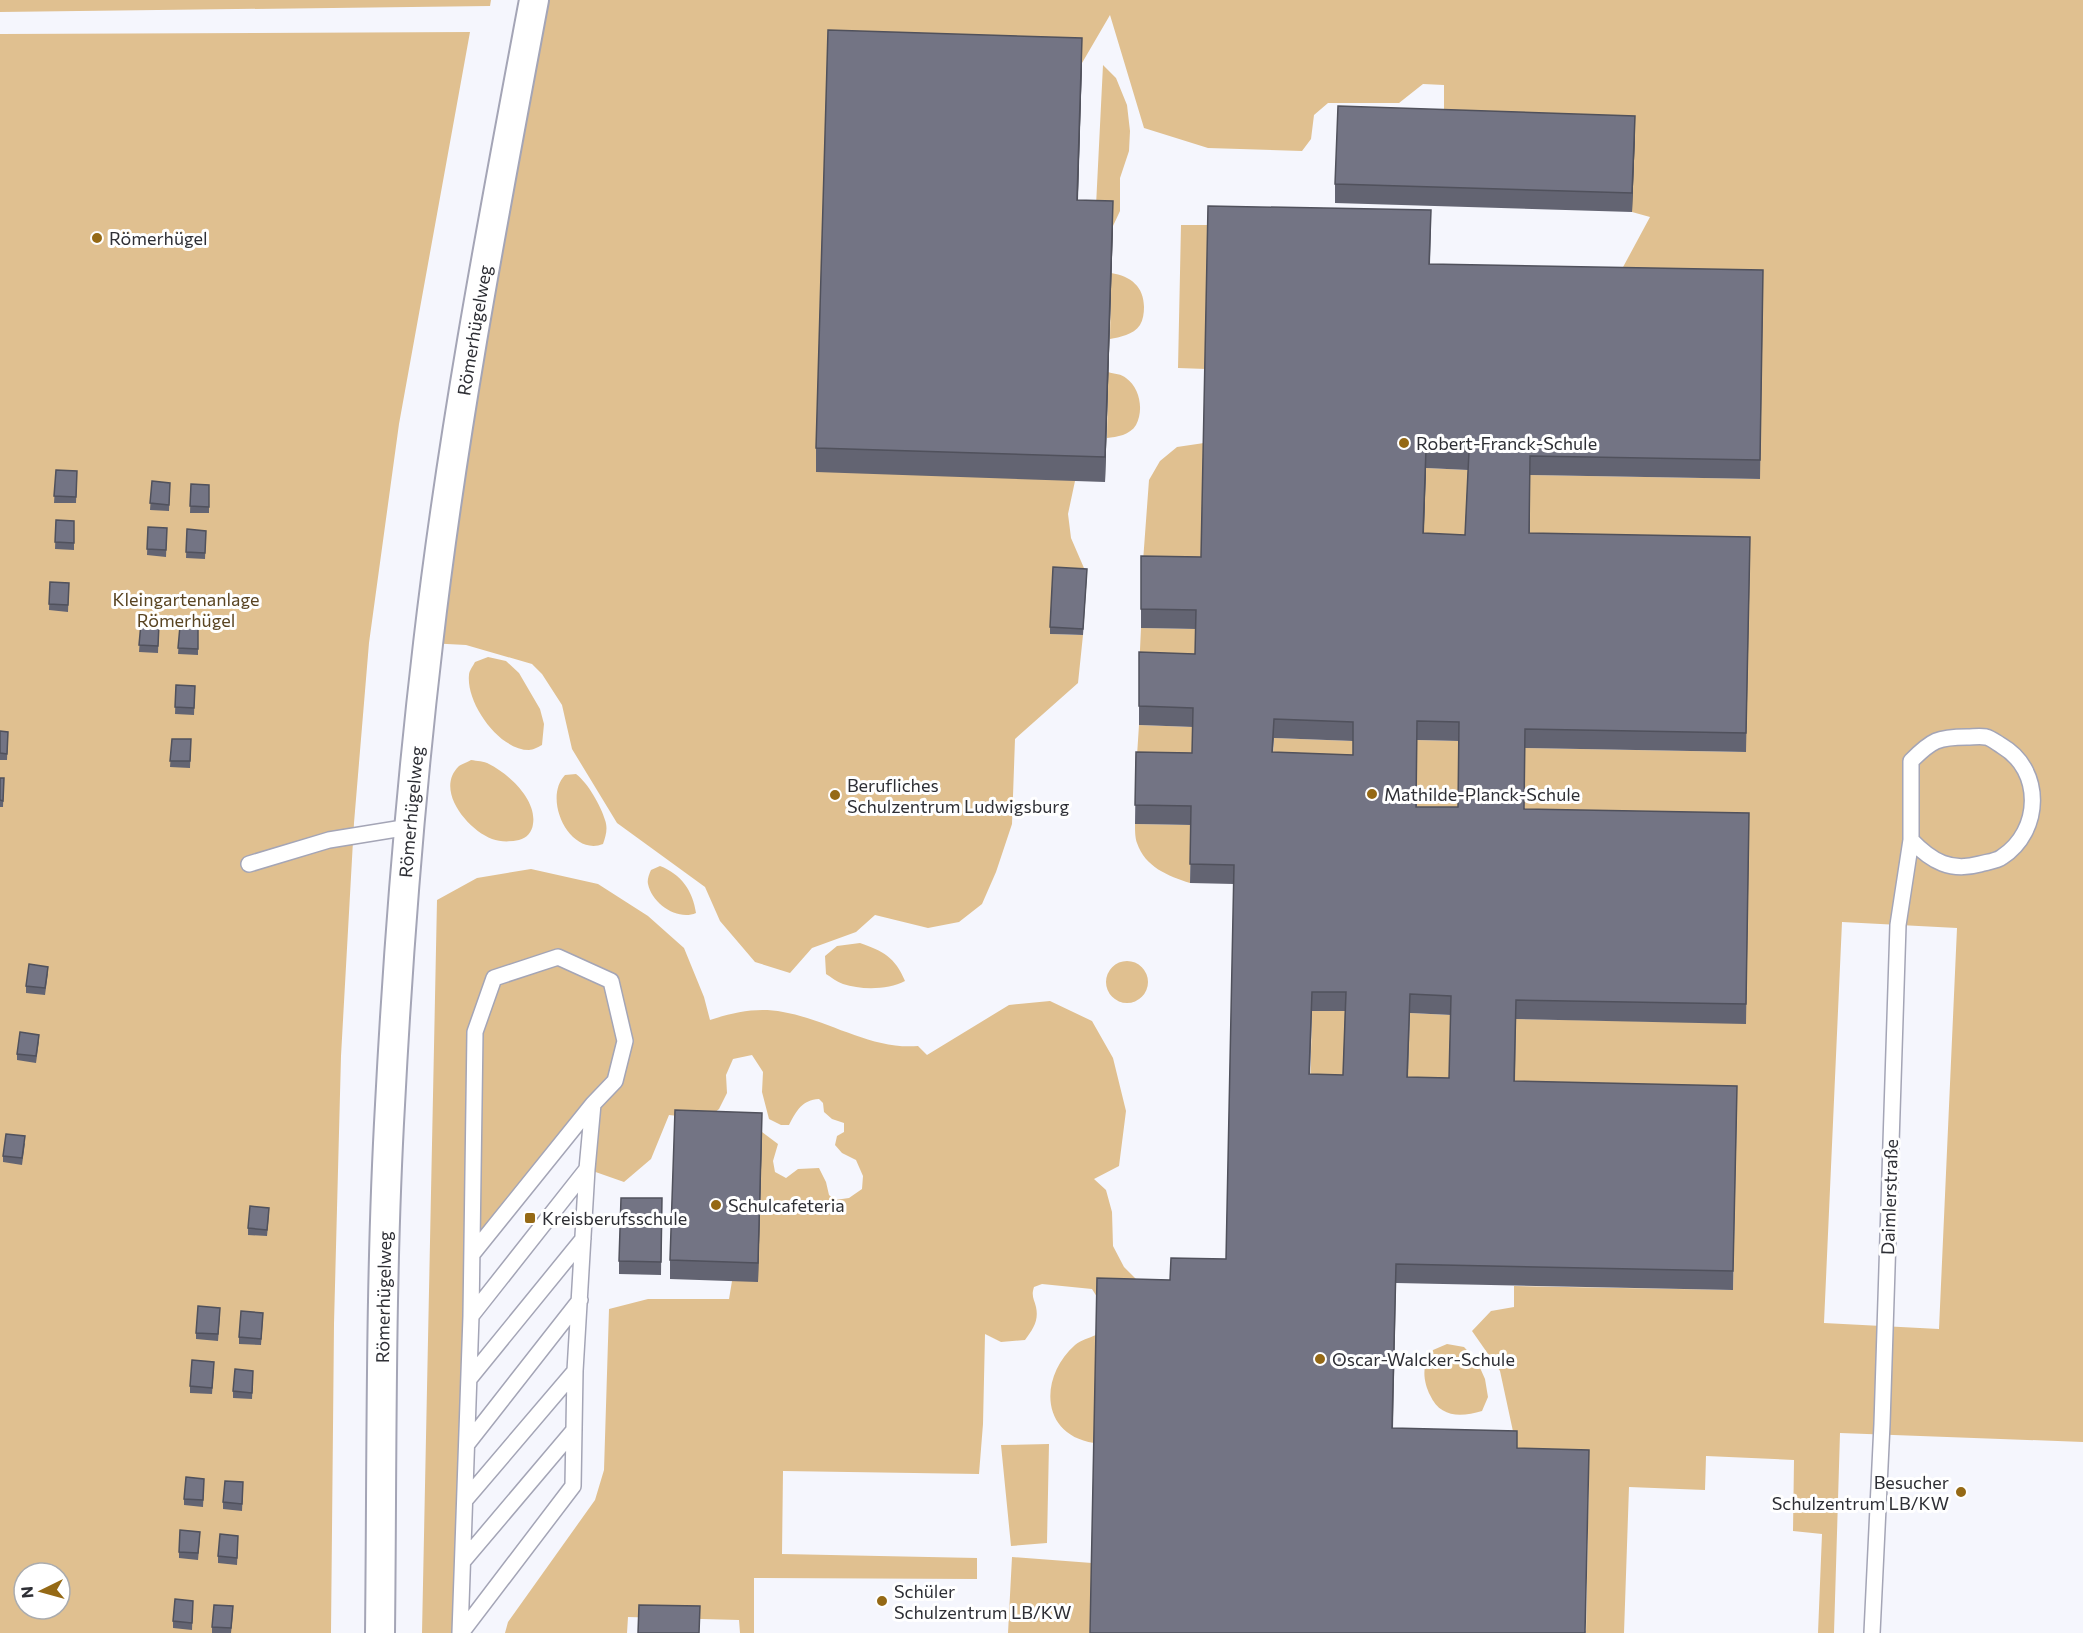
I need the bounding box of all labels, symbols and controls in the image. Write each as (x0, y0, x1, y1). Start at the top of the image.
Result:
place label: Römerhügel (109, 227, 208, 249)
marker: Römerhügel (90, 231, 104, 245)
street label: Römerhügelweg (452, 263, 496, 397)
place label: Robert-Franck-Schule (1416, 432, 1597, 454)
marker: Robert-Franck-Schule (1397, 436, 1411, 450)
park label: Kleingartenanlage Römerhügel (112, 588, 260, 631)
street label: Römerhügelweg (394, 745, 428, 879)
place label: Berufliches Schulzentrum Ludwigsburg (847, 774, 1070, 817)
place label: Mathilde-Planck-Schule (1384, 783, 1580, 805)
marker: Mathilde-Planck-Schule (1365, 787, 1379, 801)
marker: Berufliches Schulzentrum Ludwigsburg (828, 788, 842, 802)
street label: Daimlerstraße (1876, 1138, 1902, 1256)
place label: Schulcafeteria (728, 1194, 845, 1216)
marker: Schulcafeteria (709, 1198, 723, 1212)
place label: Kreisberufsschule (542, 1207, 687, 1229)
marker: Kreisberufsschule (523, 1211, 537, 1225)
street label: Römerhügelweg (371, 1230, 396, 1363)
place label: Oscar-Walcker-Schule (1332, 1348, 1515, 1370)
marker: Oscar-Walcker-Schule (1313, 1352, 1327, 1366)
place label: Besucher Schulzentrum LB/KW (1772, 1471, 1949, 1514)
marker: Besucher Schulzentrum LB/KW (1954, 1485, 1968, 1499)
north arrow (12, 1561, 72, 1621)
place label: Schüler Schulzentrum LB/KW (894, 1580, 1071, 1623)
text: N (17, 1586, 37, 1599)
marker: Schüler Schulzentrum LB/KW (875, 1594, 889, 1608)

